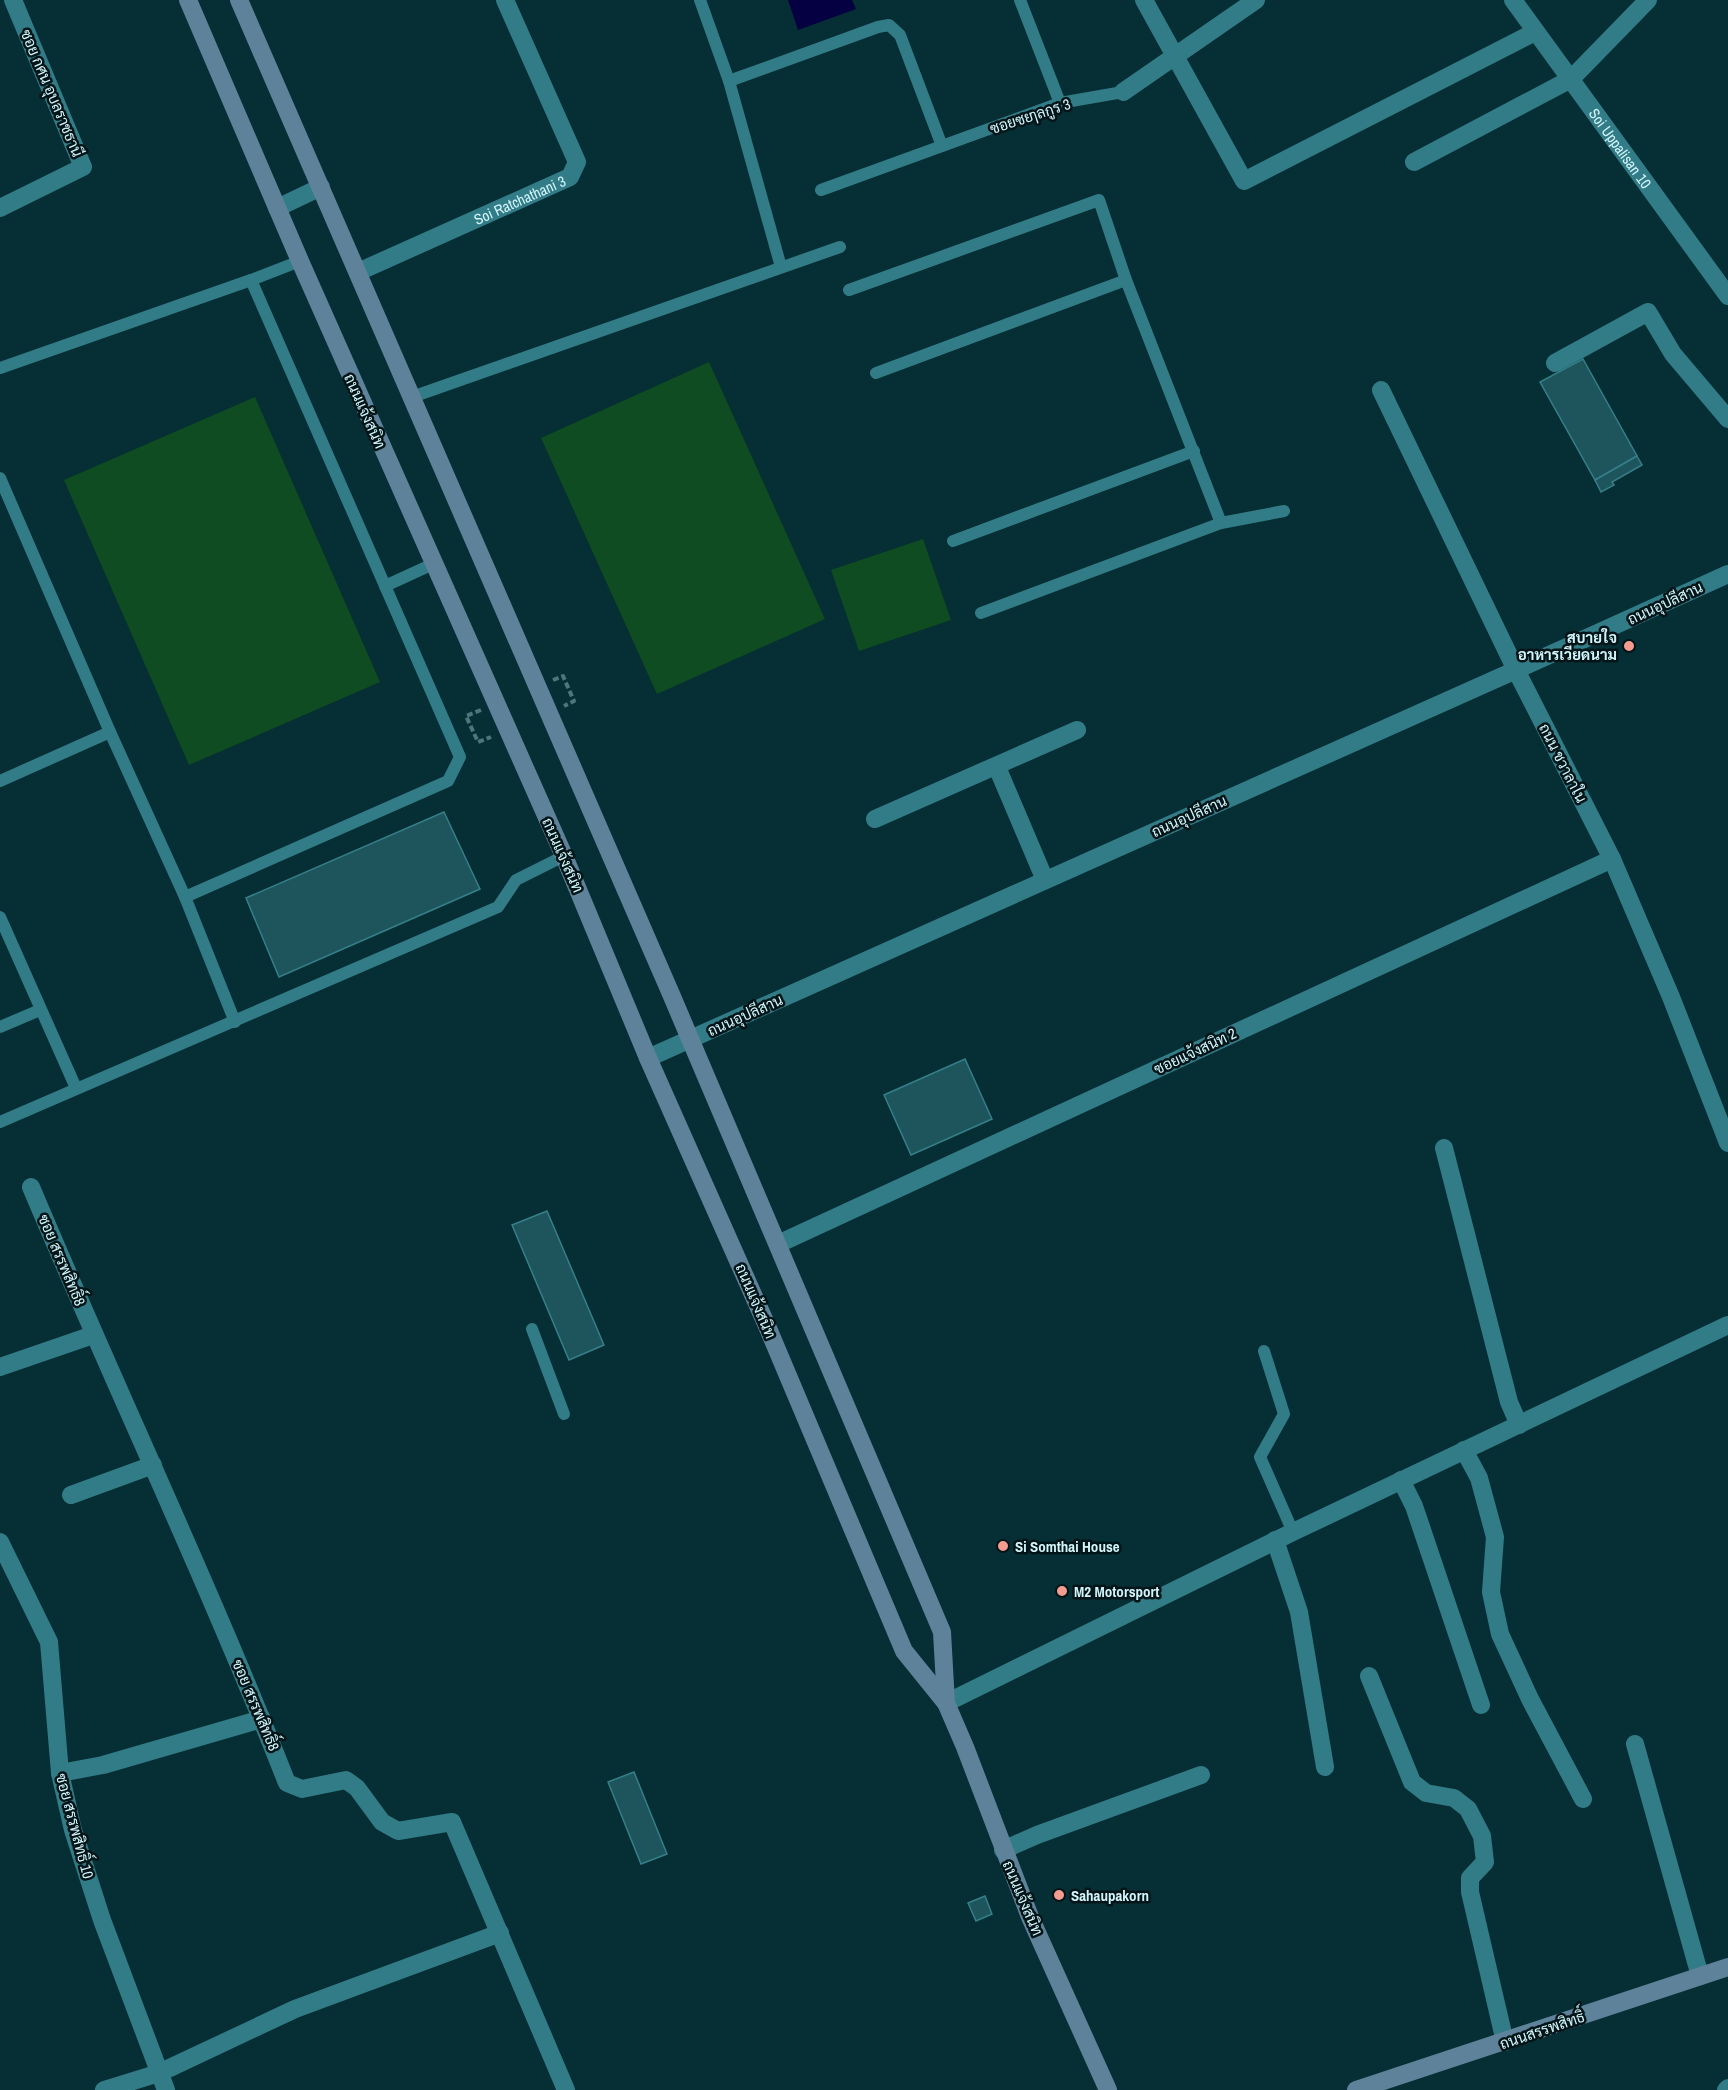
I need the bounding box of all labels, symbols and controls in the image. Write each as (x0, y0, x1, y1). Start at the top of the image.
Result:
street label: ซอย กศน อุบลราชธานี (15, 26, 88, 160)
street label: ซอยซยๅลกูร 3 (987, 93, 1073, 139)
street label: Soi Uppalisan 10 (1584, 104, 1657, 193)
street label: Soi Ratchathani 3 (470, 170, 569, 229)
street label: ถนนแจ้งสนิท (339, 370, 391, 452)
street label: ถนนอุปลีสาน (1624, 576, 1706, 630)
place label: สบายใจ อาหารเวียดนาม (1518, 627, 1617, 665)
marker: สบายใจ อาหารเวียดนาม (1622, 639, 1636, 653)
street label: ถนน ชวาลาใน (1534, 720, 1592, 806)
street label: ถนนอุปลีสาน (1148, 790, 1231, 843)
street label: ถนนแจ้งสนิท (537, 814, 589, 896)
street label: ถนนอุปลีสาน (704, 989, 787, 1042)
street label: ซอยแจ้งสนิท 2 (1150, 1023, 1240, 1079)
street label: ซอย สรรพสิทธิ์8 (33, 1209, 95, 1309)
street label: ถนนแจ้งสนิท (731, 1260, 781, 1342)
place label: Si Somthai House (1015, 1536, 1120, 1557)
marker: Si Somthai House (996, 1539, 1010, 1553)
place label: M2 Motorsport (1074, 1581, 1159, 1602)
marker: M2 Motorsport (1055, 1584, 1069, 1598)
street label: ซอย สรรพสิทธิ์8 (227, 1654, 289, 1754)
street label: ซอย สรรพสิทธิ์ 10 (51, 1770, 103, 1881)
street label: ถนนแจ้งสนิท (998, 1857, 1048, 1939)
place label: Sahaupakorn (1071, 1885, 1149, 1906)
marker: Sahaupakorn (1052, 1888, 1066, 1902)
street label: ถนนสรรพสิทธิ์ (1495, 2002, 1587, 2054)

